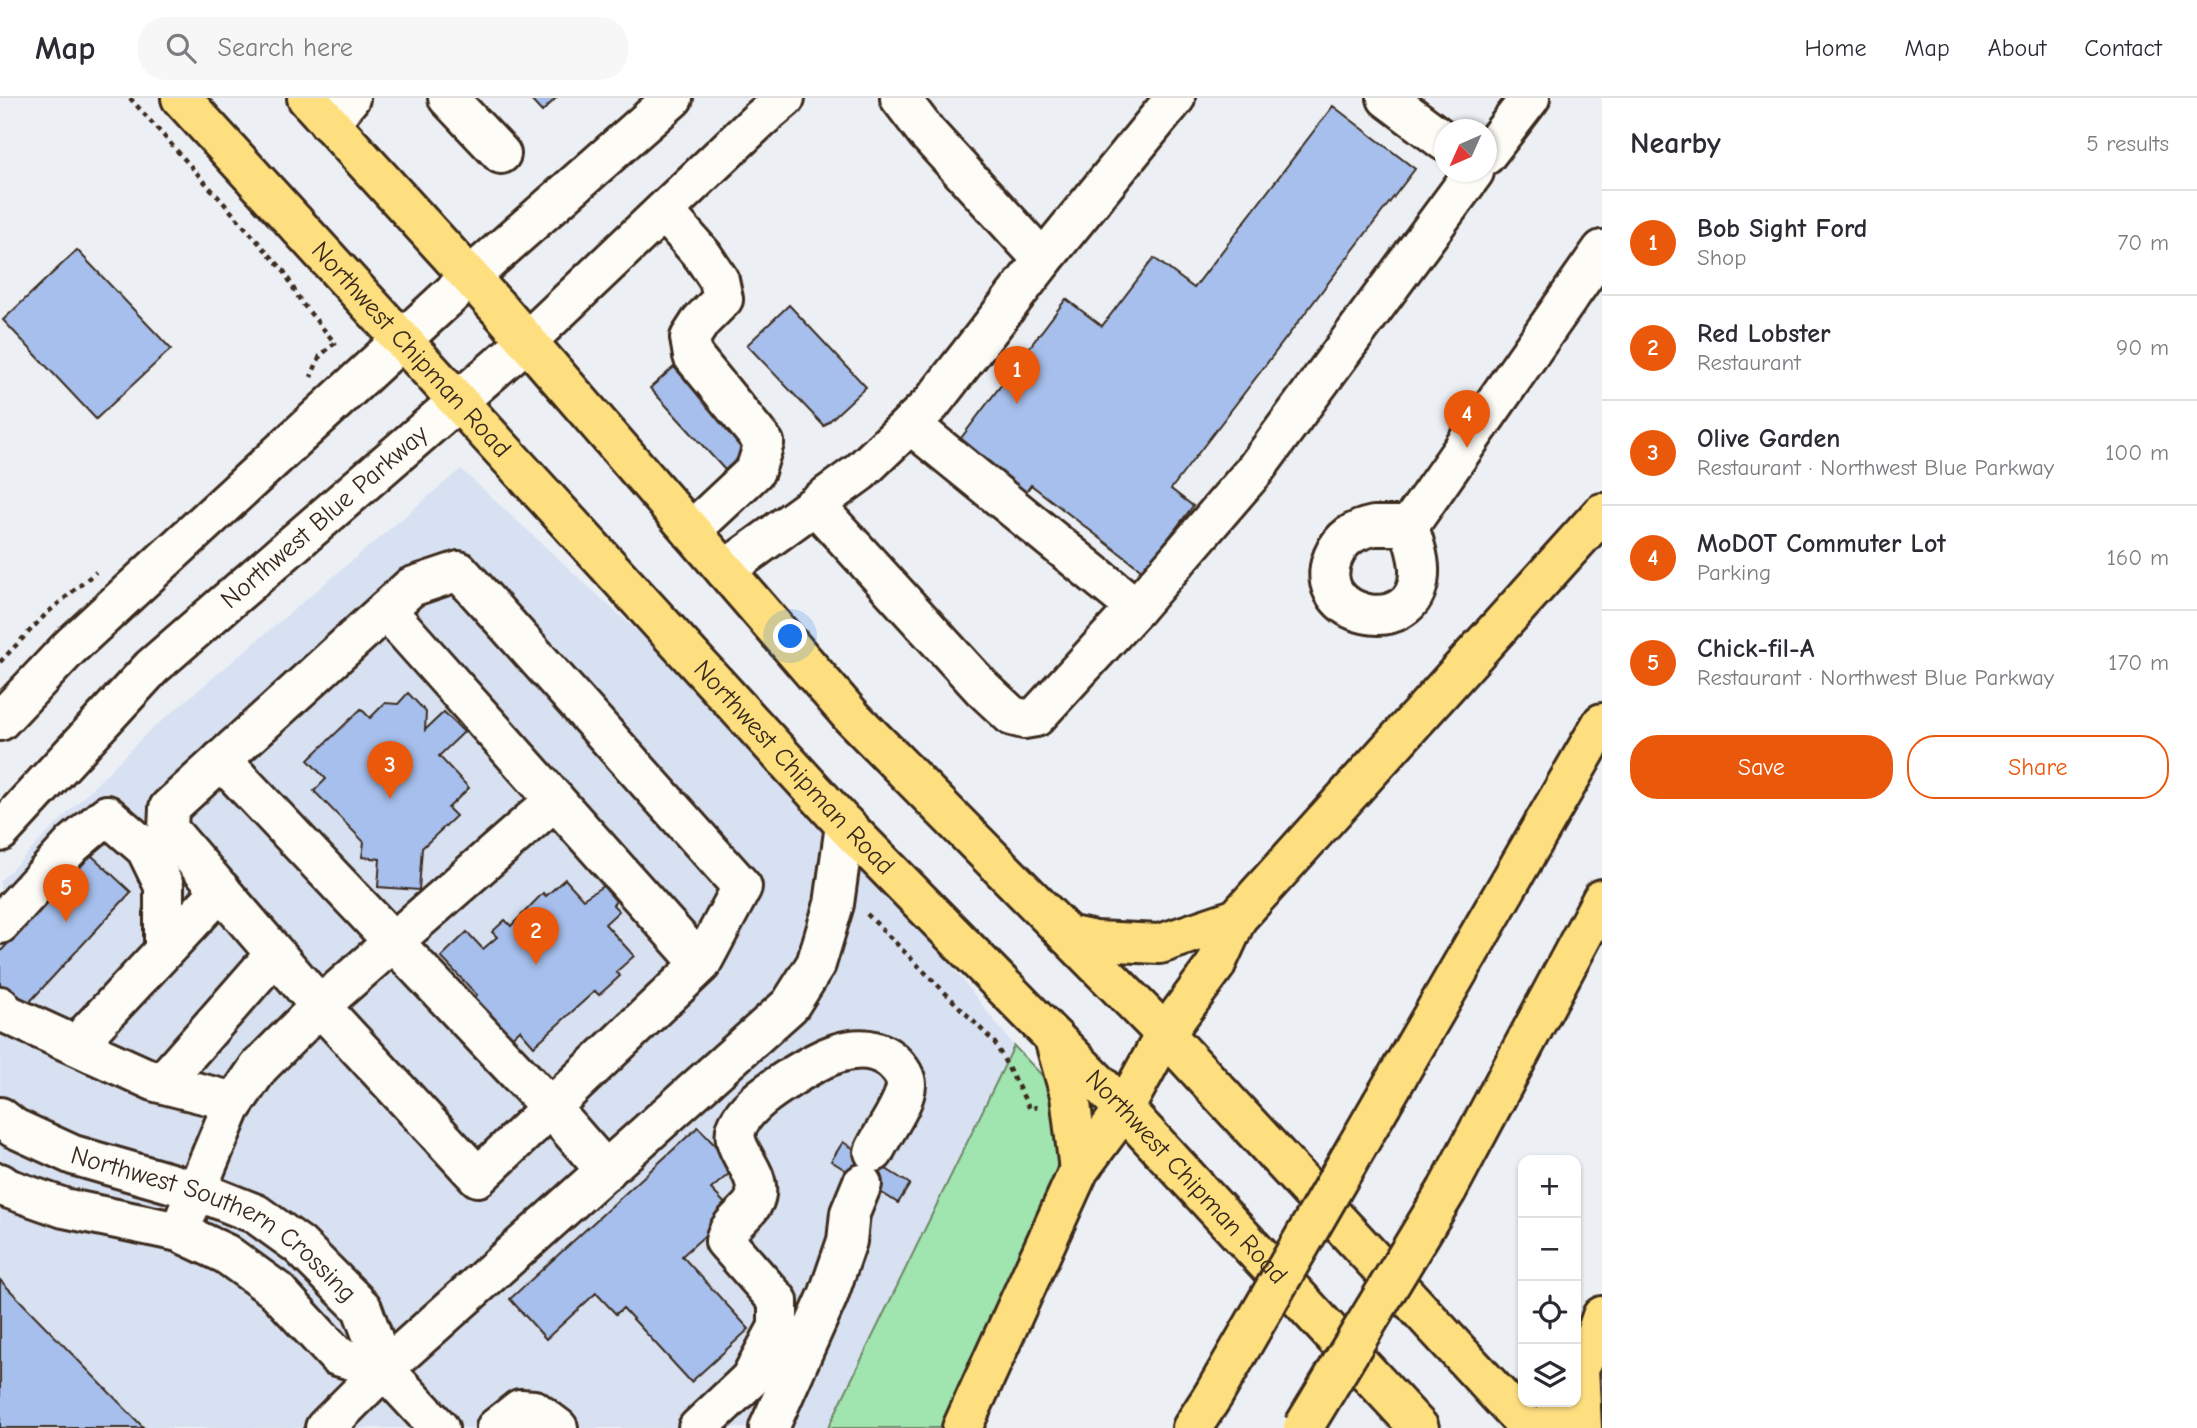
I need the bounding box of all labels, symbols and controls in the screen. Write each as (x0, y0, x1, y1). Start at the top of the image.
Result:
search box (138, 17, 628, 80)
text: Map (35, 29, 96, 67)
icon: search (162, 29, 200, 67)
text: Search here (218, 33, 353, 63)
text: Home (1805, 34, 1866, 62)
text: Map (1904, 34, 1950, 62)
text: About (1988, 34, 2046, 62)
text: Contact (2084, 34, 2162, 62)
north arrow (1434, 119, 1497, 182)
text: Nearby (1630, 126, 1721, 161)
text: 5 results (2086, 130, 2169, 157)
text: Bob Sight Ford (1697, 214, 1867, 244)
text: 1 (1648, 229, 1658, 256)
text: 70 m (2117, 229, 2169, 256)
street label: Northwest Chipman Road (305, 236, 517, 464)
text: Shop (1697, 244, 1746, 271)
text: Red Lobster (1697, 319, 1830, 349)
text: 2 (1647, 334, 1659, 361)
text: 90 m (2116, 334, 2169, 361)
pin: 1 (994, 346, 1040, 404)
text: Restaurant (1697, 349, 1801, 376)
pin: 4 (1444, 390, 1490, 448)
street label: Northwest Blue Parkway (215, 419, 434, 615)
text: Olive Garden (1697, 424, 1840, 454)
text: 3 (1647, 439, 1659, 466)
text: 100 m (2105, 439, 2169, 466)
text: Restaurant · Northwest Blue Parkway (1697, 454, 2054, 481)
text: MoDOT Commuter Lot (1697, 529, 1946, 559)
text: 4 (1648, 544, 1658, 571)
text: 160 m (2107, 544, 2169, 571)
text: Parking (1697, 559, 1771, 586)
your location (773, 619, 807, 653)
text: Chick-fil-A (1697, 634, 1814, 664)
text: 5 (1647, 649, 1659, 676)
text: 170 m (2108, 649, 2169, 676)
street label: Northwest Chipman Road (687, 654, 901, 881)
text: Restaurant · Northwest Blue Parkway (1697, 664, 2054, 691)
button: Save (1630, 735, 1893, 799)
button: Share (1907, 735, 2169, 799)
pin: 3 (367, 741, 413, 799)
pin: 5 (43, 864, 89, 922)
pin: 2 (513, 907, 559, 965)
street label: Northwest Chipman Road (1079, 1064, 1293, 1290)
street label: Northwest Southern Crossing (67, 1140, 363, 1309)
map controls (1518, 1155, 1581, 1407)
button: + (1518, 1155, 1581, 1218)
button: − (1518, 1218, 1581, 1281)
button: locate (1518, 1281, 1581, 1344)
button: layers (1518, 1344, 1581, 1407)

